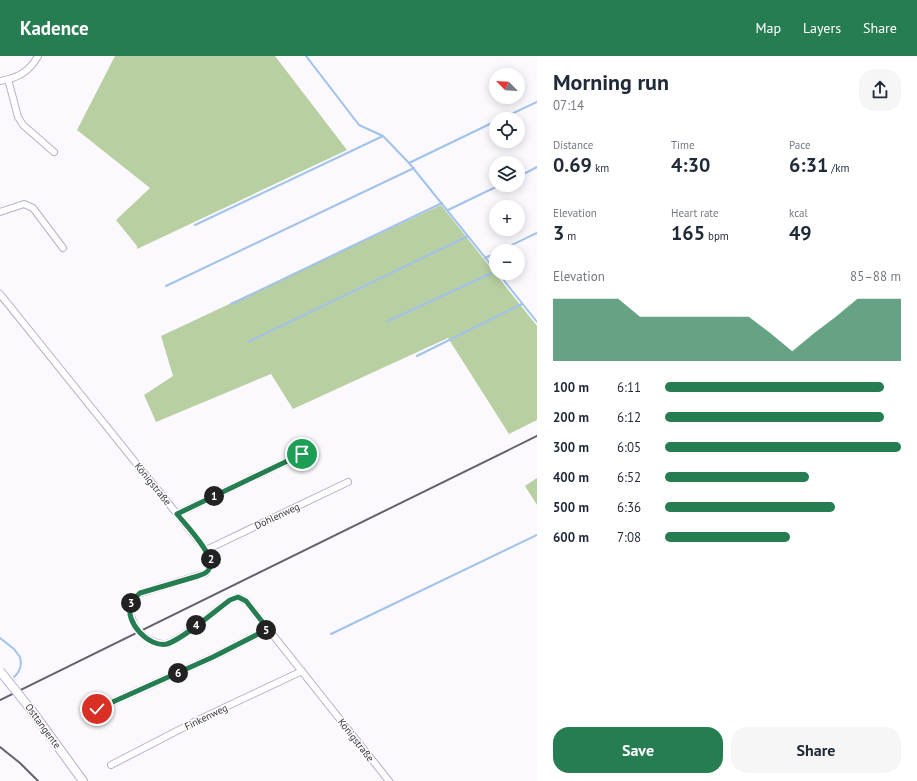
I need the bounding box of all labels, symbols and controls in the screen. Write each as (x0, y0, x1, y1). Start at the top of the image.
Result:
text: Kadence (20, 16, 89, 40)
text: Map (755, 19, 781, 37)
text: Layers (803, 19, 841, 37)
text: Share (863, 19, 897, 37)
north arrow (489, 68, 525, 104)
map controls (489, 68, 525, 280)
text: Morning run (553, 68, 669, 96)
button: share (859, 69, 901, 111)
text: 07:14 (553, 97, 584, 114)
button: locate (489, 112, 525, 148)
text: Distance (553, 138, 593, 152)
text: Time (671, 138, 695, 152)
text: Pace (789, 138, 811, 152)
text: 0.69 (553, 152, 592, 178)
text: 4:30 (671, 152, 710, 178)
text: 6:31 (789, 152, 828, 178)
button: layers (489, 156, 525, 192)
text: km (592, 161, 609, 175)
text: /km (828, 161, 849, 175)
button: + (489, 200, 525, 236)
text: Elevation (553, 206, 597, 220)
text: Heart rate (671, 206, 719, 220)
text: kcal (789, 206, 808, 220)
text: 3 (553, 220, 564, 246)
text: 165 (671, 220, 705, 246)
text: 49 (789, 220, 812, 246)
text: m (564, 229, 576, 243)
text: bpm (705, 229, 729, 243)
button: − (489, 244, 525, 280)
text: Elevation (553, 268, 605, 285)
text: 85–88 m (850, 268, 901, 285)
text: 100 m (553, 379, 589, 396)
text: 6:11 (617, 379, 641, 396)
text: 200 m (553, 409, 589, 426)
text: 6:12 (617, 409, 641, 426)
pin (285, 437, 319, 471)
text: 300 m (553, 439, 589, 456)
text: 6:05 (617, 439, 641, 456)
icon: arrive (291, 443, 313, 465)
street label: Königstraße (132, 460, 174, 508)
text: 400 m (553, 469, 589, 486)
text: 6:52 (617, 469, 641, 486)
pin: 1 (204, 486, 224, 506)
text: 1 (211, 489, 217, 503)
text: 500 m (553, 499, 589, 516)
text: 6:36 (617, 499, 641, 516)
street label: Dohlenweg (252, 500, 302, 532)
text: 600 m (553, 529, 589, 546)
text: 7:08 (617, 529, 641, 546)
pin: 2 (201, 549, 221, 569)
text: 2 (208, 552, 214, 566)
pin: 3 (121, 593, 141, 613)
text: 3 (128, 596, 134, 610)
pin: 4 (186, 615, 206, 635)
text: 4 (193, 618, 199, 632)
pin: 5 (256, 620, 276, 640)
text: 5 (263, 623, 269, 637)
pin: 6 (168, 663, 188, 683)
text: 6 (175, 666, 181, 680)
pin (80, 692, 114, 726)
icon: check (86, 698, 108, 720)
street label: Osttangente (22, 701, 64, 751)
street label: Finkenweg (182, 701, 230, 733)
street label: Königstraße (335, 716, 377, 764)
button: Save (553, 727, 723, 773)
button: Share (731, 727, 901, 773)

